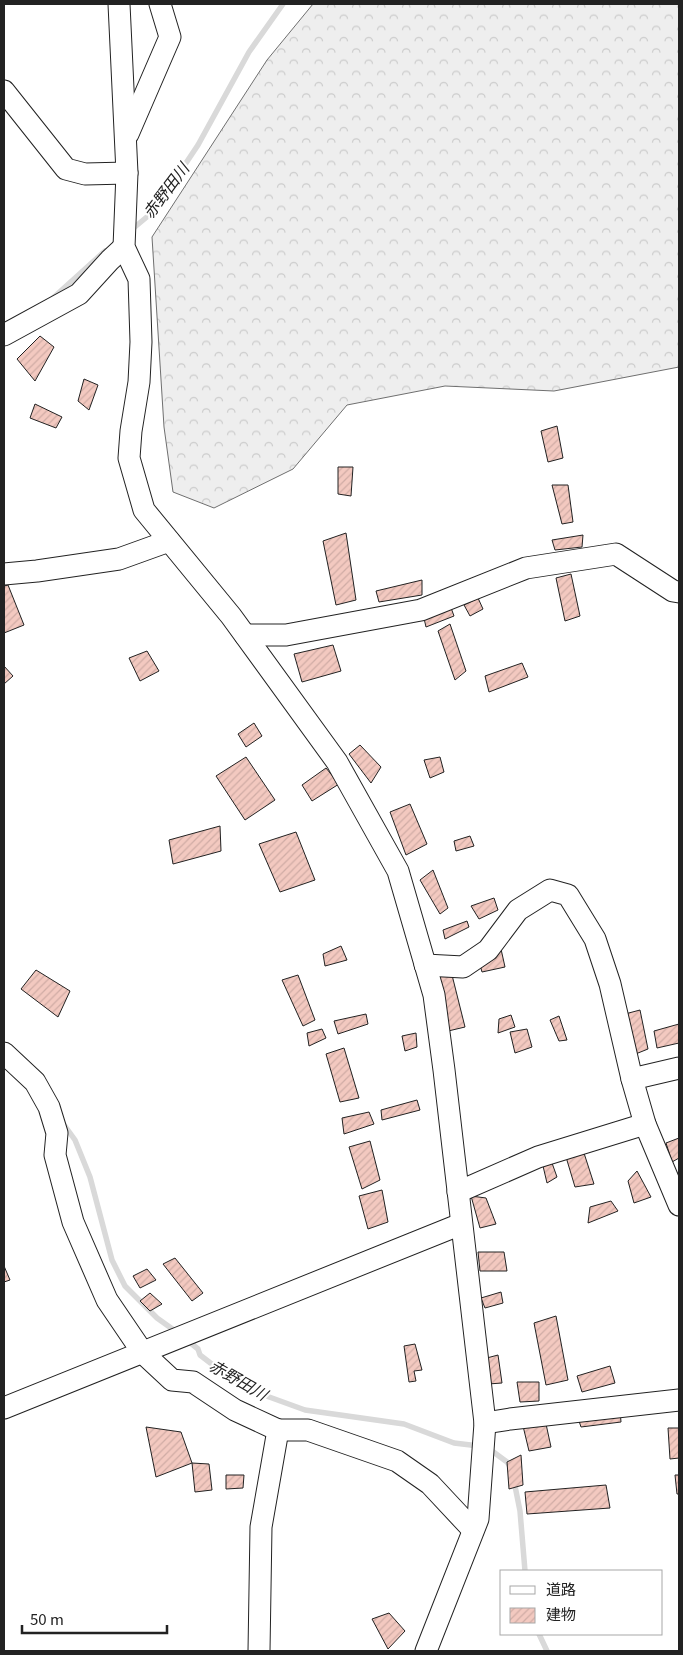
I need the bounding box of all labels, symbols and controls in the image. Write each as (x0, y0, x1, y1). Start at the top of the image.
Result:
water label: 赤野田川 (136, 156, 195, 223)
water label: 赤野田川 (205, 1353, 274, 1406)
legend (500, 1570, 663, 1635)
text: 道路 (546, 1578, 576, 1599)
scale bar (22, 1602, 168, 1634)
text: 建物 (546, 1603, 576, 1624)
text: 50 m (30, 1608, 64, 1629)

